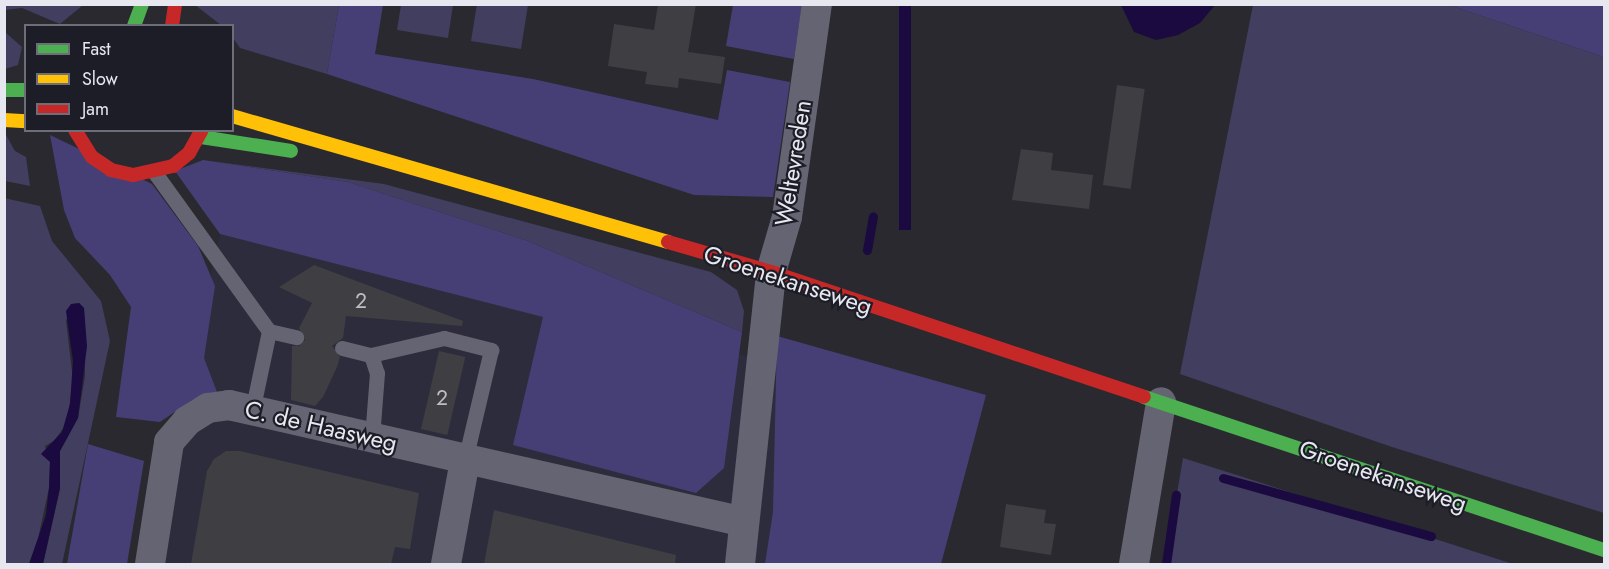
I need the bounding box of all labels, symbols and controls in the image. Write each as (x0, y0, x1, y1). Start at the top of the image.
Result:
legend (24, 24, 234, 132)
text: Fast (82, 36, 111, 62)
text: Slow (82, 66, 118, 92)
text: Jam (82, 96, 109, 122)
street label: Weltevreden (769, 98, 817, 228)
street label: Groenekanseweg (700, 239, 876, 321)
house number: 2 (355, 288, 367, 314)
house number: 2 (436, 385, 448, 411)
street label: C. de Haasweg (242, 394, 400, 458)
street label: Groenekanseweg (1295, 434, 1471, 518)

